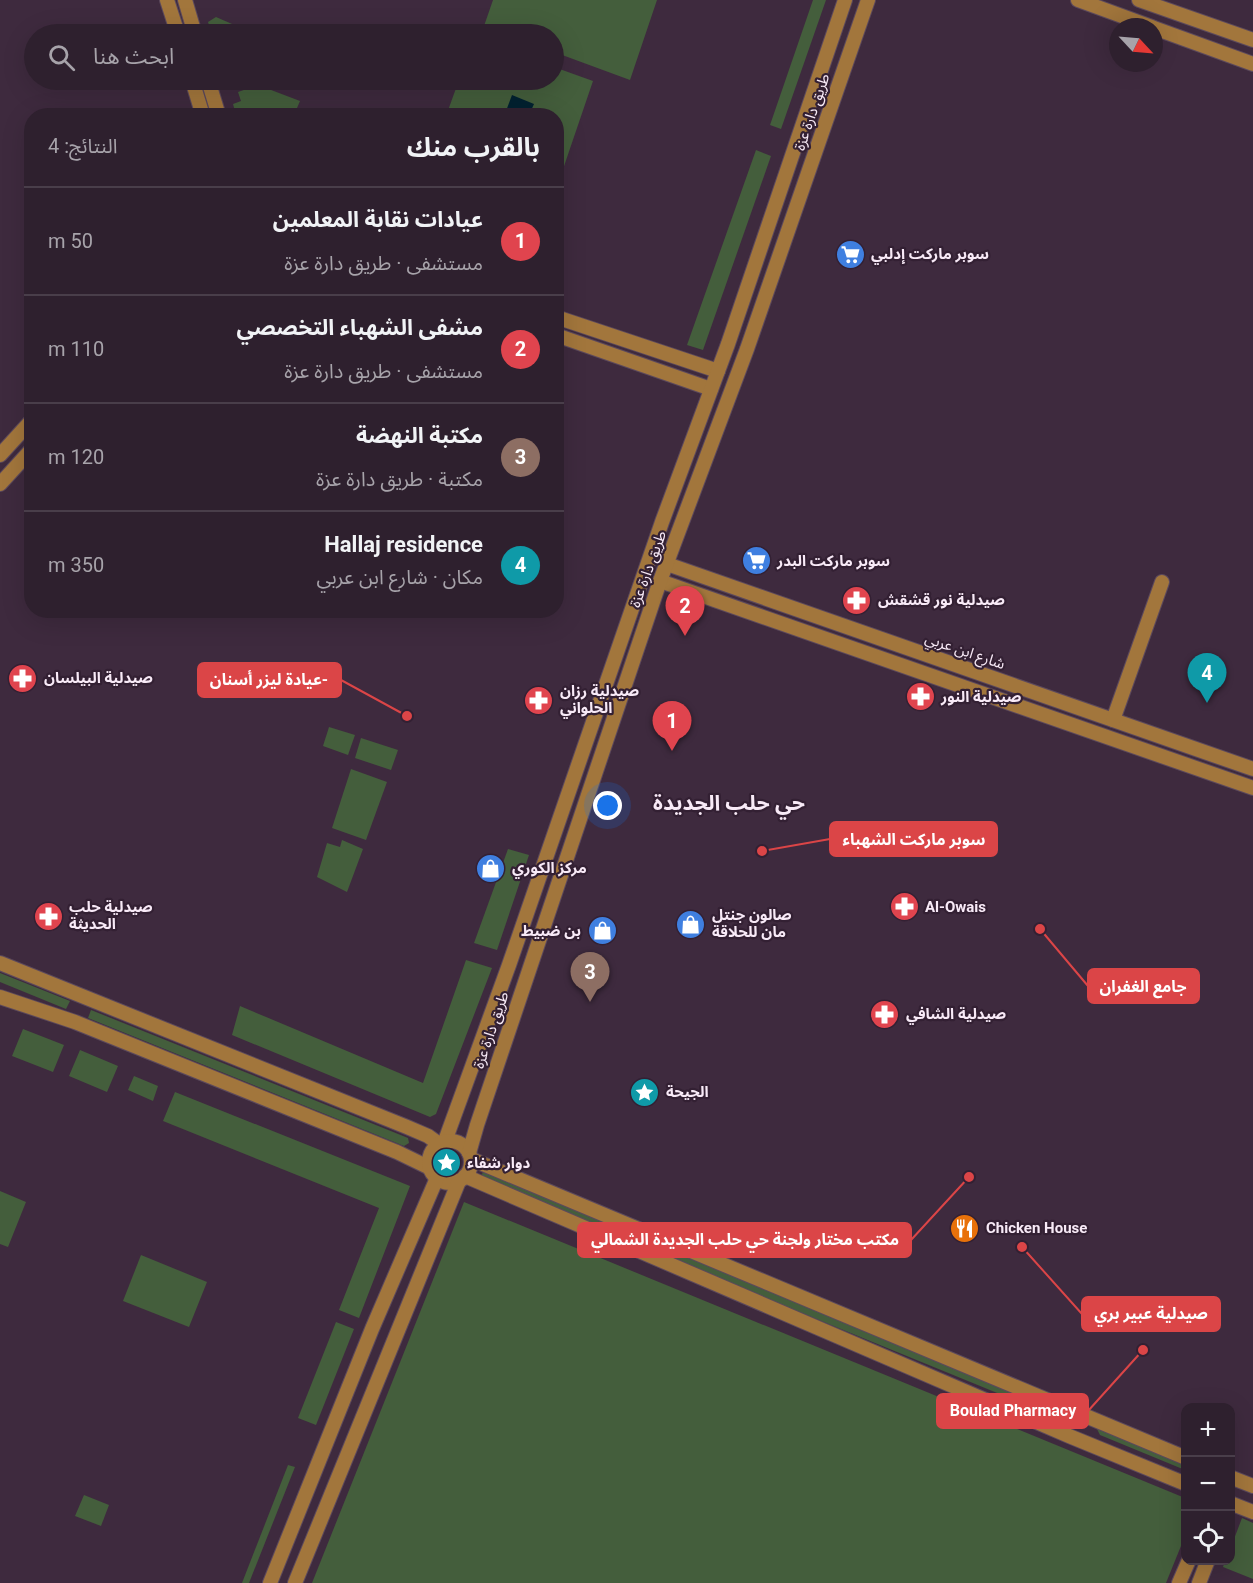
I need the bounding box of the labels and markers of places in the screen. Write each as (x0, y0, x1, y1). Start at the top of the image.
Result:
supermarket icon: سوبر ماركت إدلبي (834, 238, 866, 270)
place label: سوبر ماركت إدلبي (871, 245, 989, 265)
supermarket icon: سوبر ماركت البدر (740, 545, 772, 577)
place label: سوبر ماركت البدر (776, 552, 890, 570)
pharmacy icon: صيدلية نور قشقش (841, 584, 873, 616)
pin: 2 (666, 586, 704, 636)
place label: صيدلية نور قشقش (878, 591, 1005, 609)
pin: 4 (1188, 654, 1226, 703)
pharmacy icon: صيدلية البيلسان (7, 662, 39, 694)
callout: عيادة ليزر أسنان- (198, 663, 341, 697)
place label: صيدلية البيلسان (44, 669, 153, 687)
pharmacy icon: صيدلية النور (904, 681, 936, 713)
place label: صيدلية رزان الحلواني (560, 682, 639, 719)
pharmacy icon: صيدلية رزان الحلواني (523, 684, 555, 716)
place label: صيدلية النور (940, 688, 1022, 706)
pin: 1 (652, 702, 692, 751)
callout: سوبر ماركت الشهباء (830, 822, 997, 856)
shop icon: مركز الكوري (475, 852, 507, 884)
place label: مركز الكوري (512, 859, 587, 879)
pharmacy icon: Al-Owais (888, 891, 920, 923)
place label: صيدلية حلب الحديثة (69, 898, 153, 933)
place label: Al-Owais (925, 898, 986, 916)
pharmacy icon: صيدلية حلب الحديثة (32, 900, 64, 932)
place label: صالون جنتل مان للحلاقة (712, 906, 792, 941)
shop icon: صالون جنتل مان للحلاقة (675, 908, 707, 940)
shop icon: بن ضبيط (586, 915, 618, 947)
place label: بن ضبيط (521, 922, 581, 940)
pin: 3 (570, 952, 610, 1002)
callout: جامع الغفران (1088, 969, 1199, 1003)
pharmacy icon: صيدلية الشافي (869, 998, 901, 1030)
place label: صيدلية الشافي (906, 1005, 1007, 1025)
place icon: الجيحة (629, 1076, 661, 1108)
place label: الجيحة (666, 1083, 709, 1101)
place icon: دوار شفاء (430, 1147, 462, 1179)
place label: دوار شفاء (467, 1154, 530, 1172)
restaurant icon: Chicken House (949, 1212, 981, 1244)
place label: Chicken House (986, 1219, 1087, 1237)
callout: مكتب مختار ولجنة حي حلب الجديدة الشمالي (578, 1223, 911, 1257)
callout: صيدلية عبير بري (1082, 1297, 1220, 1331)
callout: Boulad Pharmacy (937, 1394, 1088, 1428)

